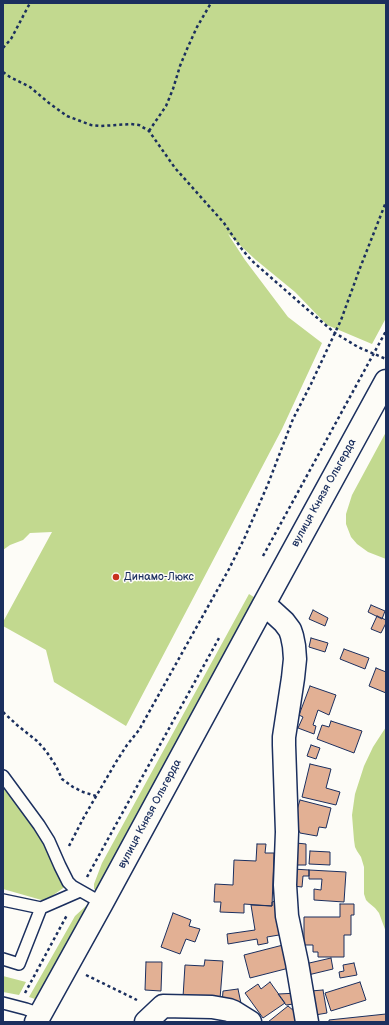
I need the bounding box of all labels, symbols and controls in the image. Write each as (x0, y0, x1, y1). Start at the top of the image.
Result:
street label: вулиця Князя Ольгерда (289, 437, 359, 549)
place label: Динамо-Люкс (124, 570, 194, 584)
marker: Динамо-Люкс (111, 572, 121, 582)
street label: вулиця Князя Ольгерда (116, 757, 184, 871)

